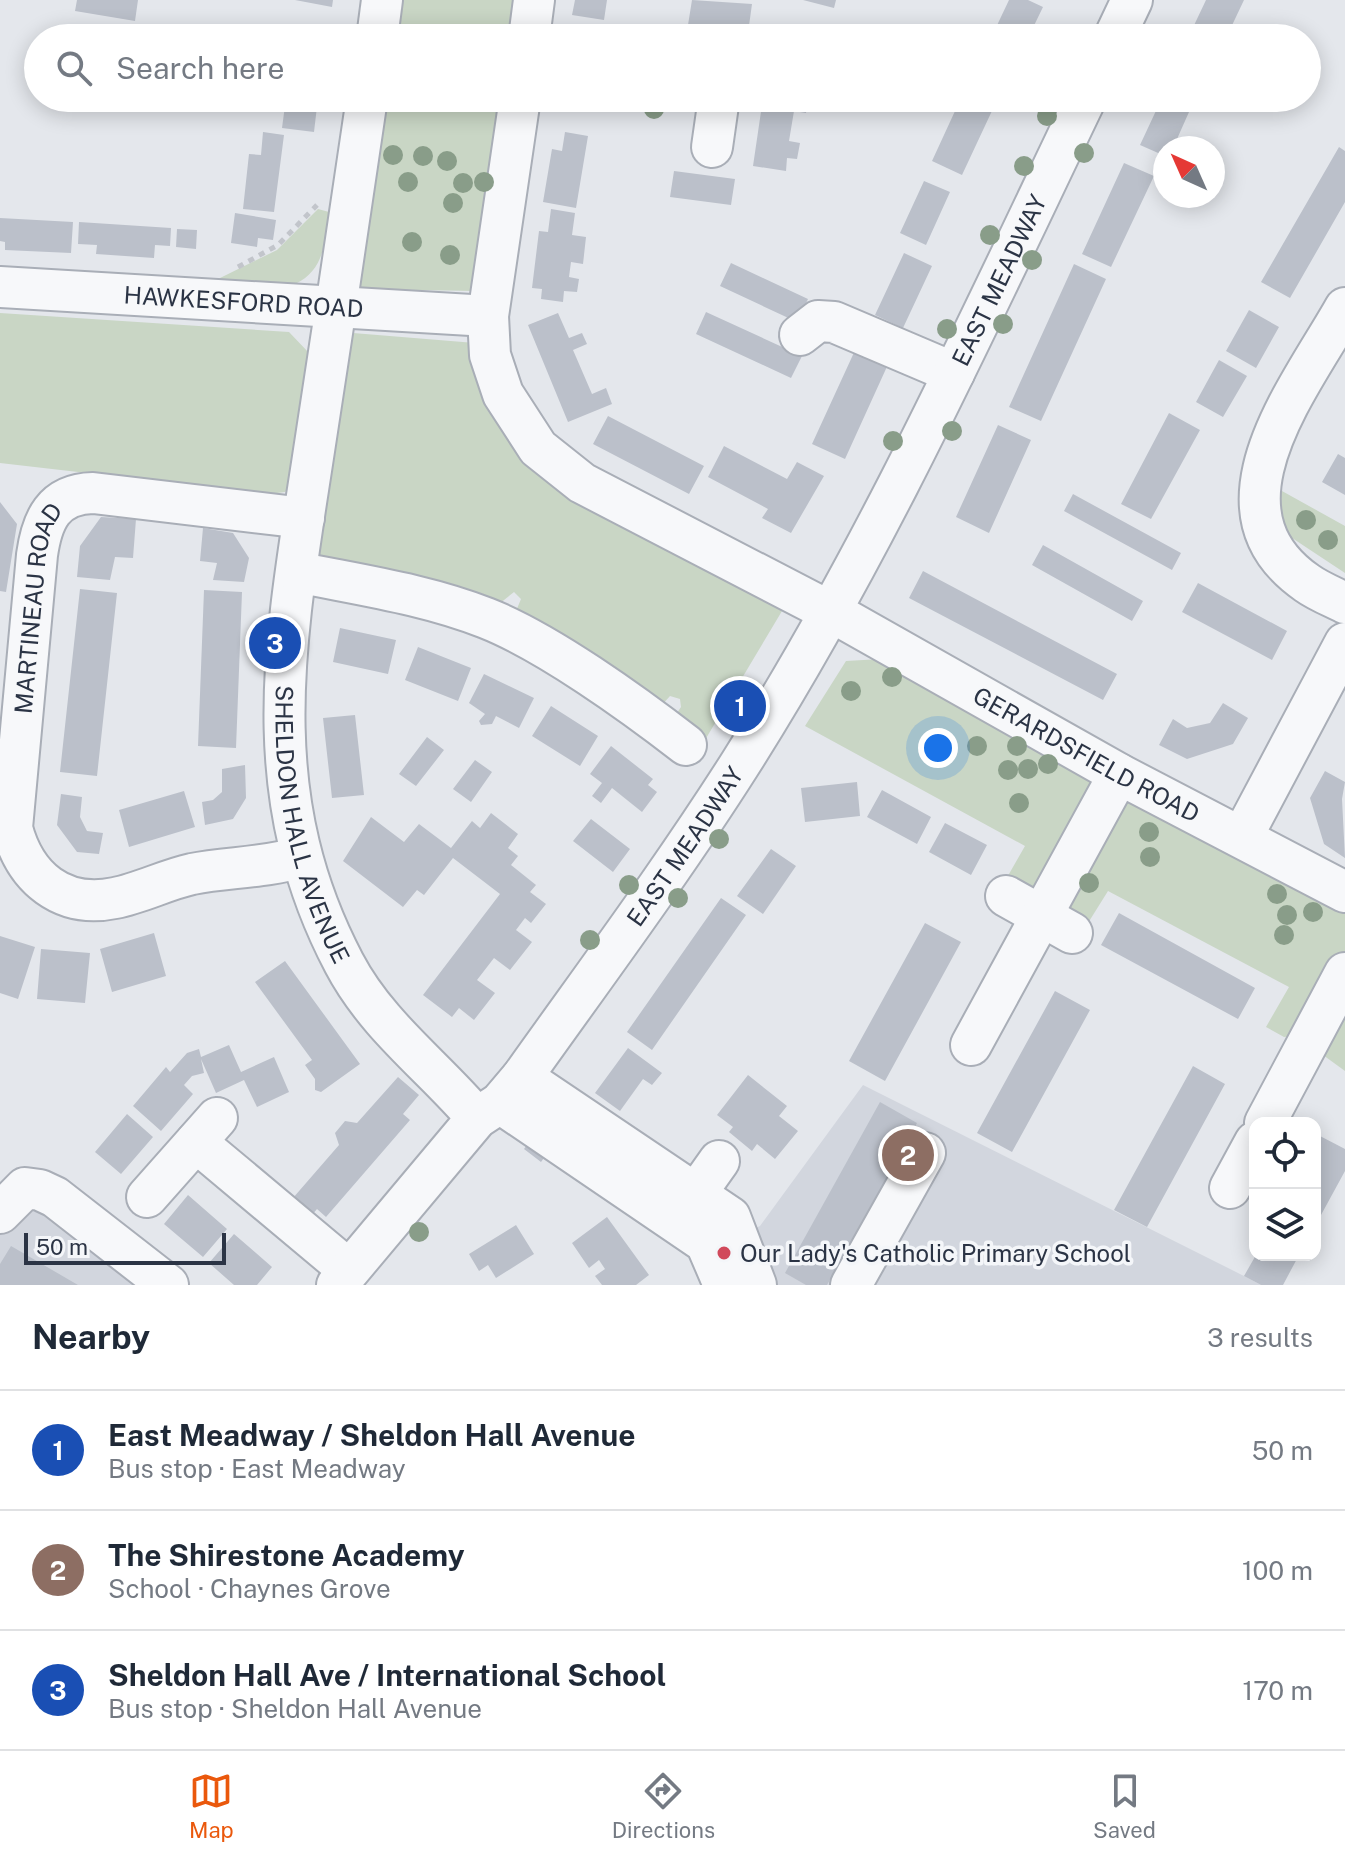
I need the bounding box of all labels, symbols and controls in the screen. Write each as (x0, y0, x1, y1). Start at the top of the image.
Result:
search box (24, 24, 1321, 112)
icon: search (52, 46, 96, 90)
text: Search here (116, 50, 284, 86)
north arrow (1153, 136, 1225, 208)
street label: EAST MEADWAY (946, 190, 1052, 370)
street label: HAWKESFORD ROAD (123, 280, 364, 323)
street label: MARTINEAU ROAD (9, 497, 68, 715)
pin: 3 (249, 613, 301, 673)
pin: 1 (714, 676, 766, 736)
street label: GERARDSFIELD ROAD (969, 681, 1204, 828)
street label: SHELDON HALL AVENUE (270, 685, 356, 968)
your location (918, 728, 958, 768)
street label: EAST MEADWAY (621, 761, 749, 931)
map controls (1249, 1117, 1321, 1261)
button: locate (1249, 1117, 1321, 1189)
pin: 2 (882, 1125, 934, 1185)
button: layers (1249, 1189, 1321, 1261)
scale bar (24, 1229, 226, 1265)
text: 50 m (36, 1234, 88, 1260)
place label: Our Lady's Catholic Primary School (740, 1239, 1131, 1267)
marker: Our Lady's Catholic Primary School (715, 1244, 733, 1262)
text: Nearby (32, 1317, 150, 1357)
text: 3 results (1207, 1322, 1313, 1353)
text: East Meadway / Sheldon Hall Avenue (108, 1417, 636, 1453)
text: 1 (52, 1435, 64, 1466)
text: 50 m (1252, 1435, 1313, 1466)
text: Bus stop · East Meadway (108, 1453, 406, 1484)
text: The Shirestone Academy (108, 1537, 465, 1573)
text: 2 (50, 1555, 66, 1586)
text: 100 m (1242, 1555, 1313, 1586)
text: School · Chaynes Grove (108, 1573, 391, 1604)
text: Sheldon Hall Ave / International School (108, 1657, 666, 1693)
text: 3 (49, 1675, 67, 1706)
text: 170 m (1243, 1675, 1313, 1706)
text: Bus stop · Sheldon Hall Avenue (108, 1693, 482, 1724)
tab: Map (189, 1769, 234, 1843)
tab: Directions (612, 1769, 715, 1843)
tab: Saved (1093, 1769, 1156, 1843)

